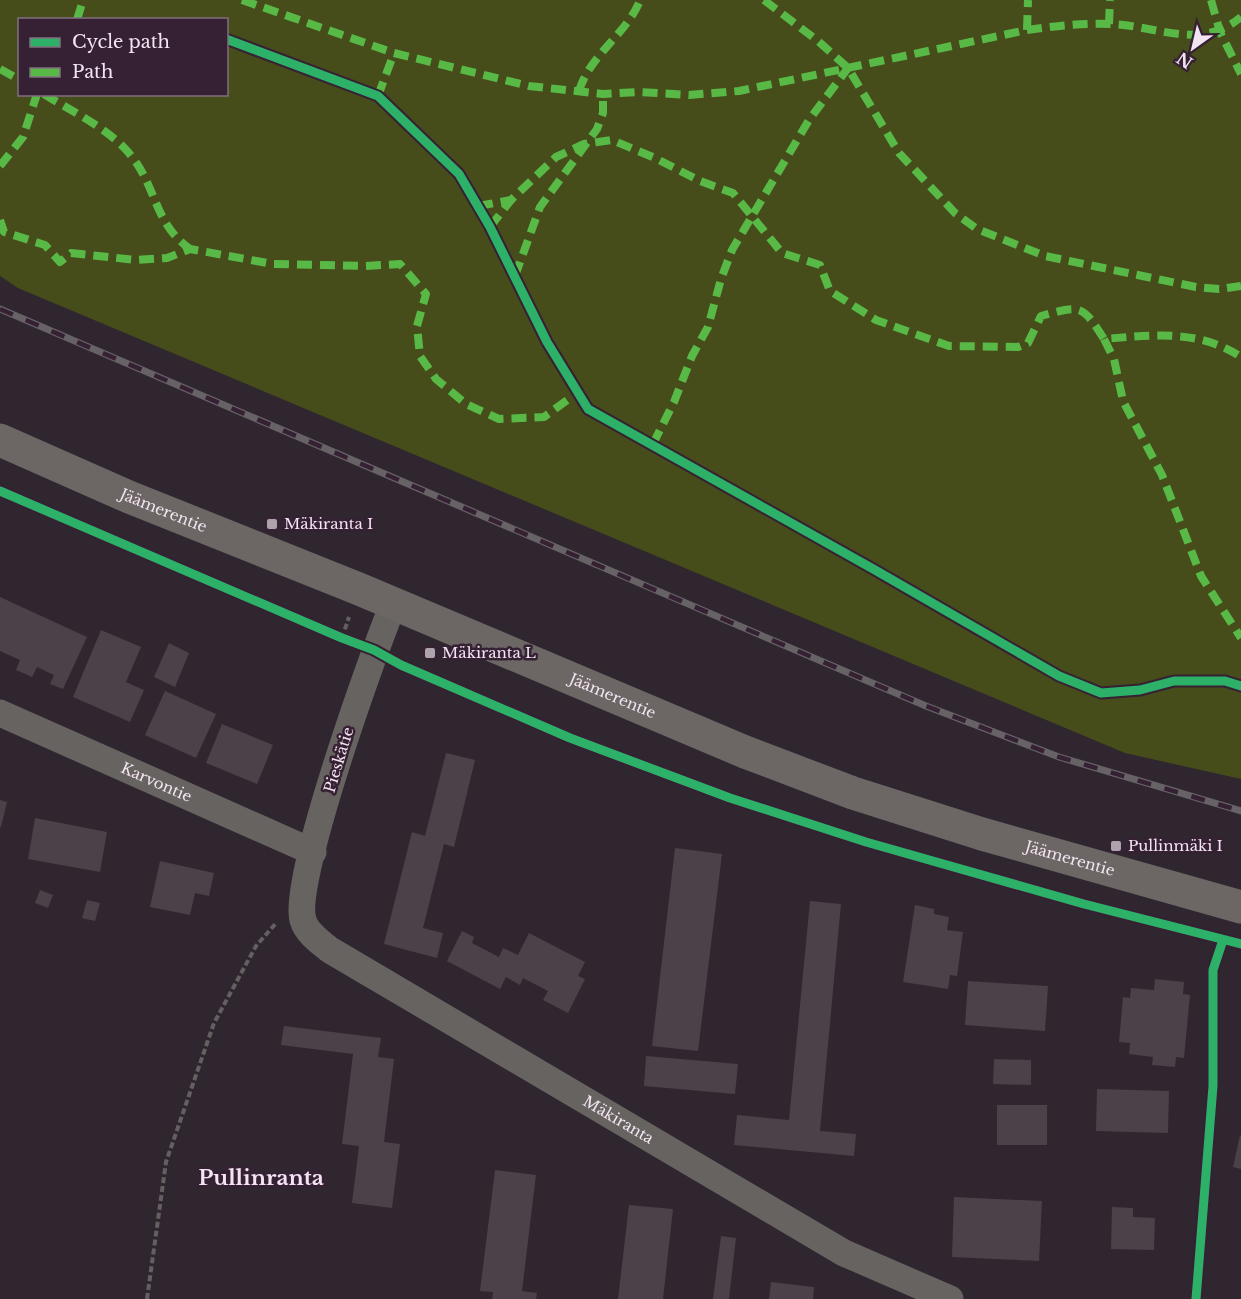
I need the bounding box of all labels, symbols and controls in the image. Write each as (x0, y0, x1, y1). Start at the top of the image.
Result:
legend (18, 18, 228, 96)
north arrow (1163, 18, 1223, 78)
text: Cycle path (72, 31, 170, 53)
text: N (1173, 48, 1196, 73)
text: Path (72, 61, 113, 83)
street label: Jäämerentie (115, 483, 210, 536)
place label: Mäkiranta I (284, 514, 373, 533)
marker: Mäkiranta I (265, 517, 279, 531)
place label: Mäkiranta L (442, 643, 536, 662)
marker: Mäkiranta L (423, 646, 437, 660)
street label: Jäämerentie (565, 668, 659, 722)
street label: Pieskätie (320, 725, 358, 795)
street label: Karvontie (118, 758, 195, 806)
street label: Jäämerentie (1021, 836, 1117, 880)
place label: Pullinmäki I (1128, 836, 1223, 855)
marker: Pullinmäki I (1109, 839, 1123, 853)
street label: Mäkiranta (580, 1091, 658, 1148)
district label: Pullinranta (198, 1165, 324, 1191)

